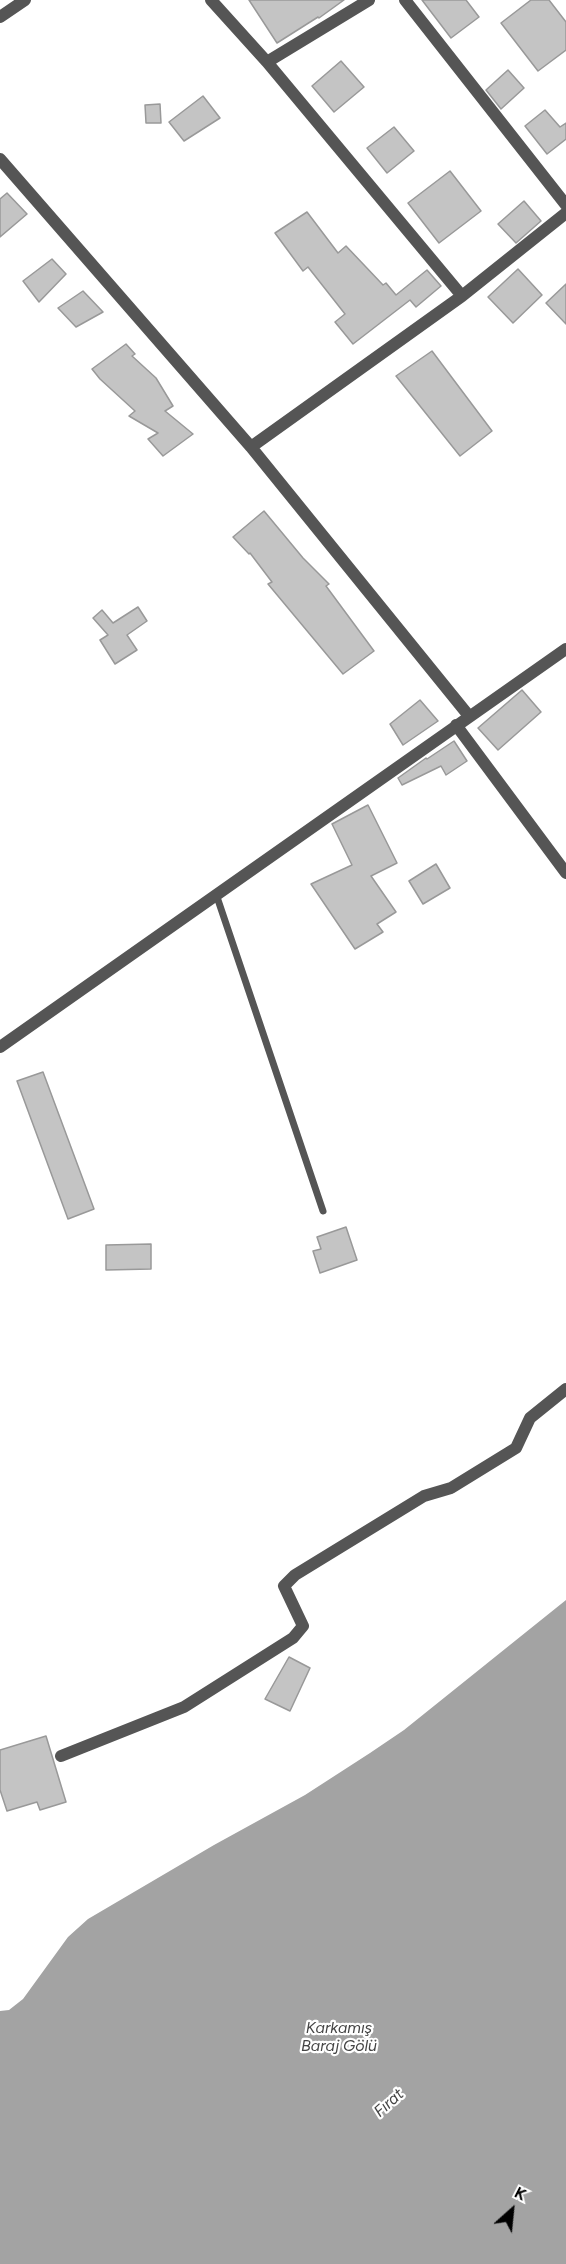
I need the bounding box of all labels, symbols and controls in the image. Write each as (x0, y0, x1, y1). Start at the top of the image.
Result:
water label: Karkamış Baraj Gölü (301, 2018, 377, 2056)
water label: Fırat (370, 2085, 408, 2121)
north arrow (482, 2180, 542, 2240)
text: K (511, 2183, 529, 2204)

